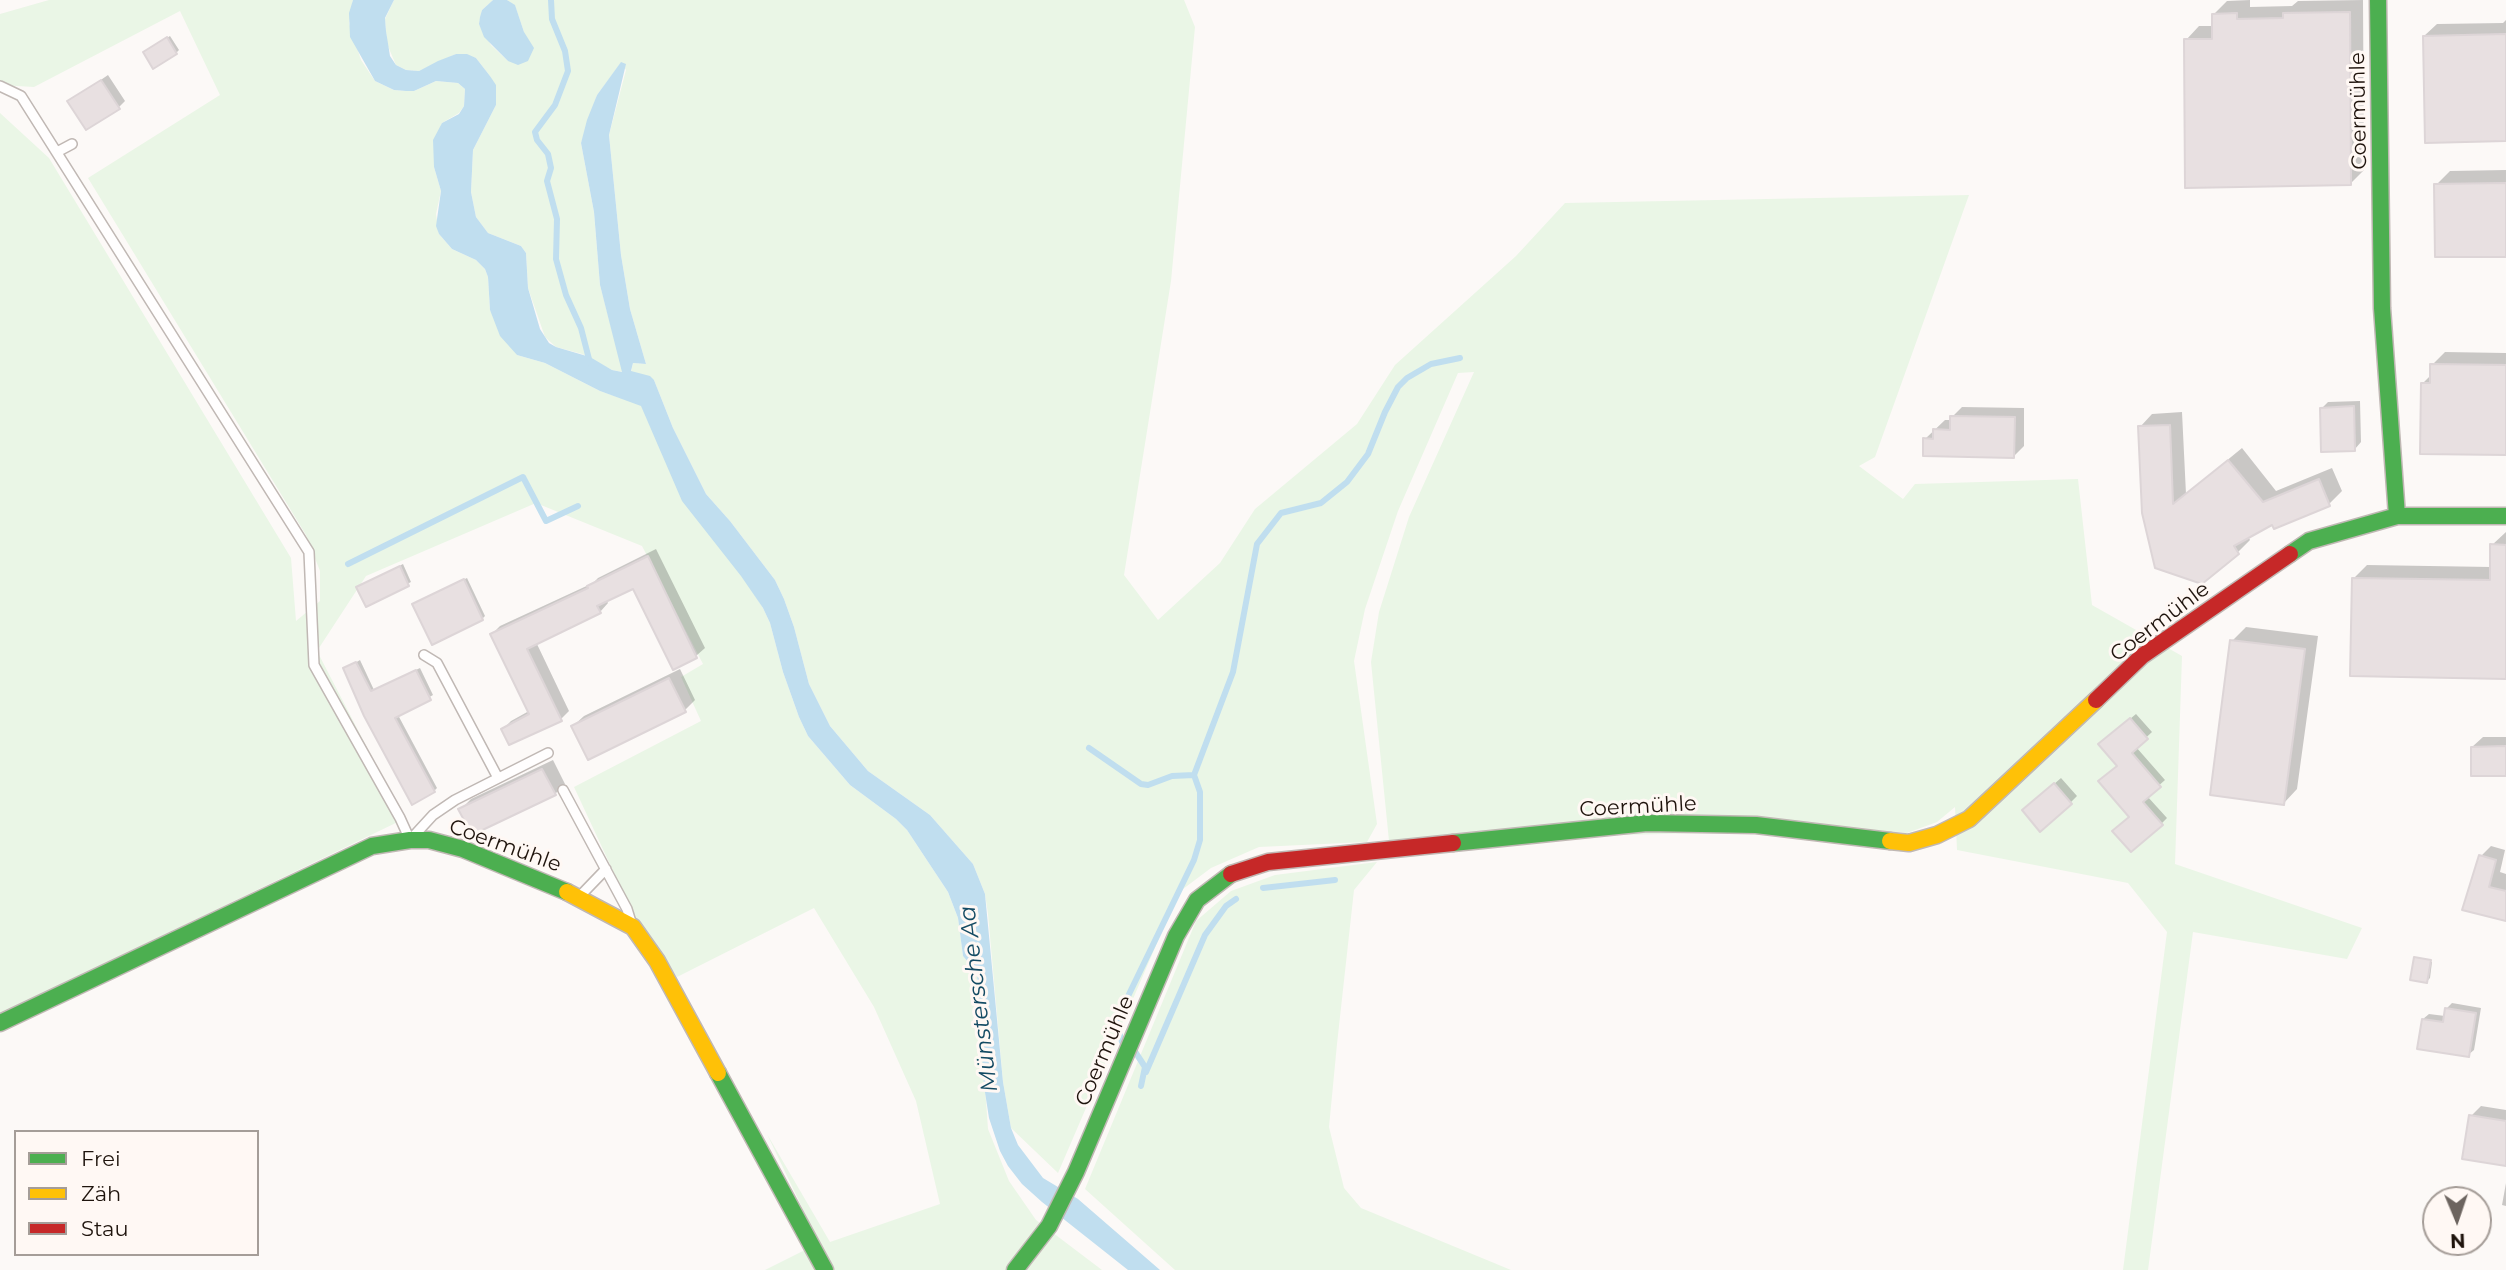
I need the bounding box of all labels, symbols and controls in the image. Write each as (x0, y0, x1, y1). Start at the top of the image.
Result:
street label: Coermühle (2345, 52, 2373, 170)
street label: Coermühle (2106, 577, 2214, 667)
street label: Coermühle (1579, 791, 1697, 823)
street label: Coermühle (446, 814, 564, 878)
water label: Münstersche Aa (954, 904, 1004, 1094)
street label: Coermühle (1070, 992, 1140, 1110)
legend (14, 1130, 259, 1256)
text: Frei (81, 1146, 121, 1171)
text: Zäh (81, 1181, 121, 1206)
north arrow (2422, 1186, 2492, 1256)
text: Stau (81, 1216, 129, 1241)
text: N (2450, 1229, 2466, 1252)

